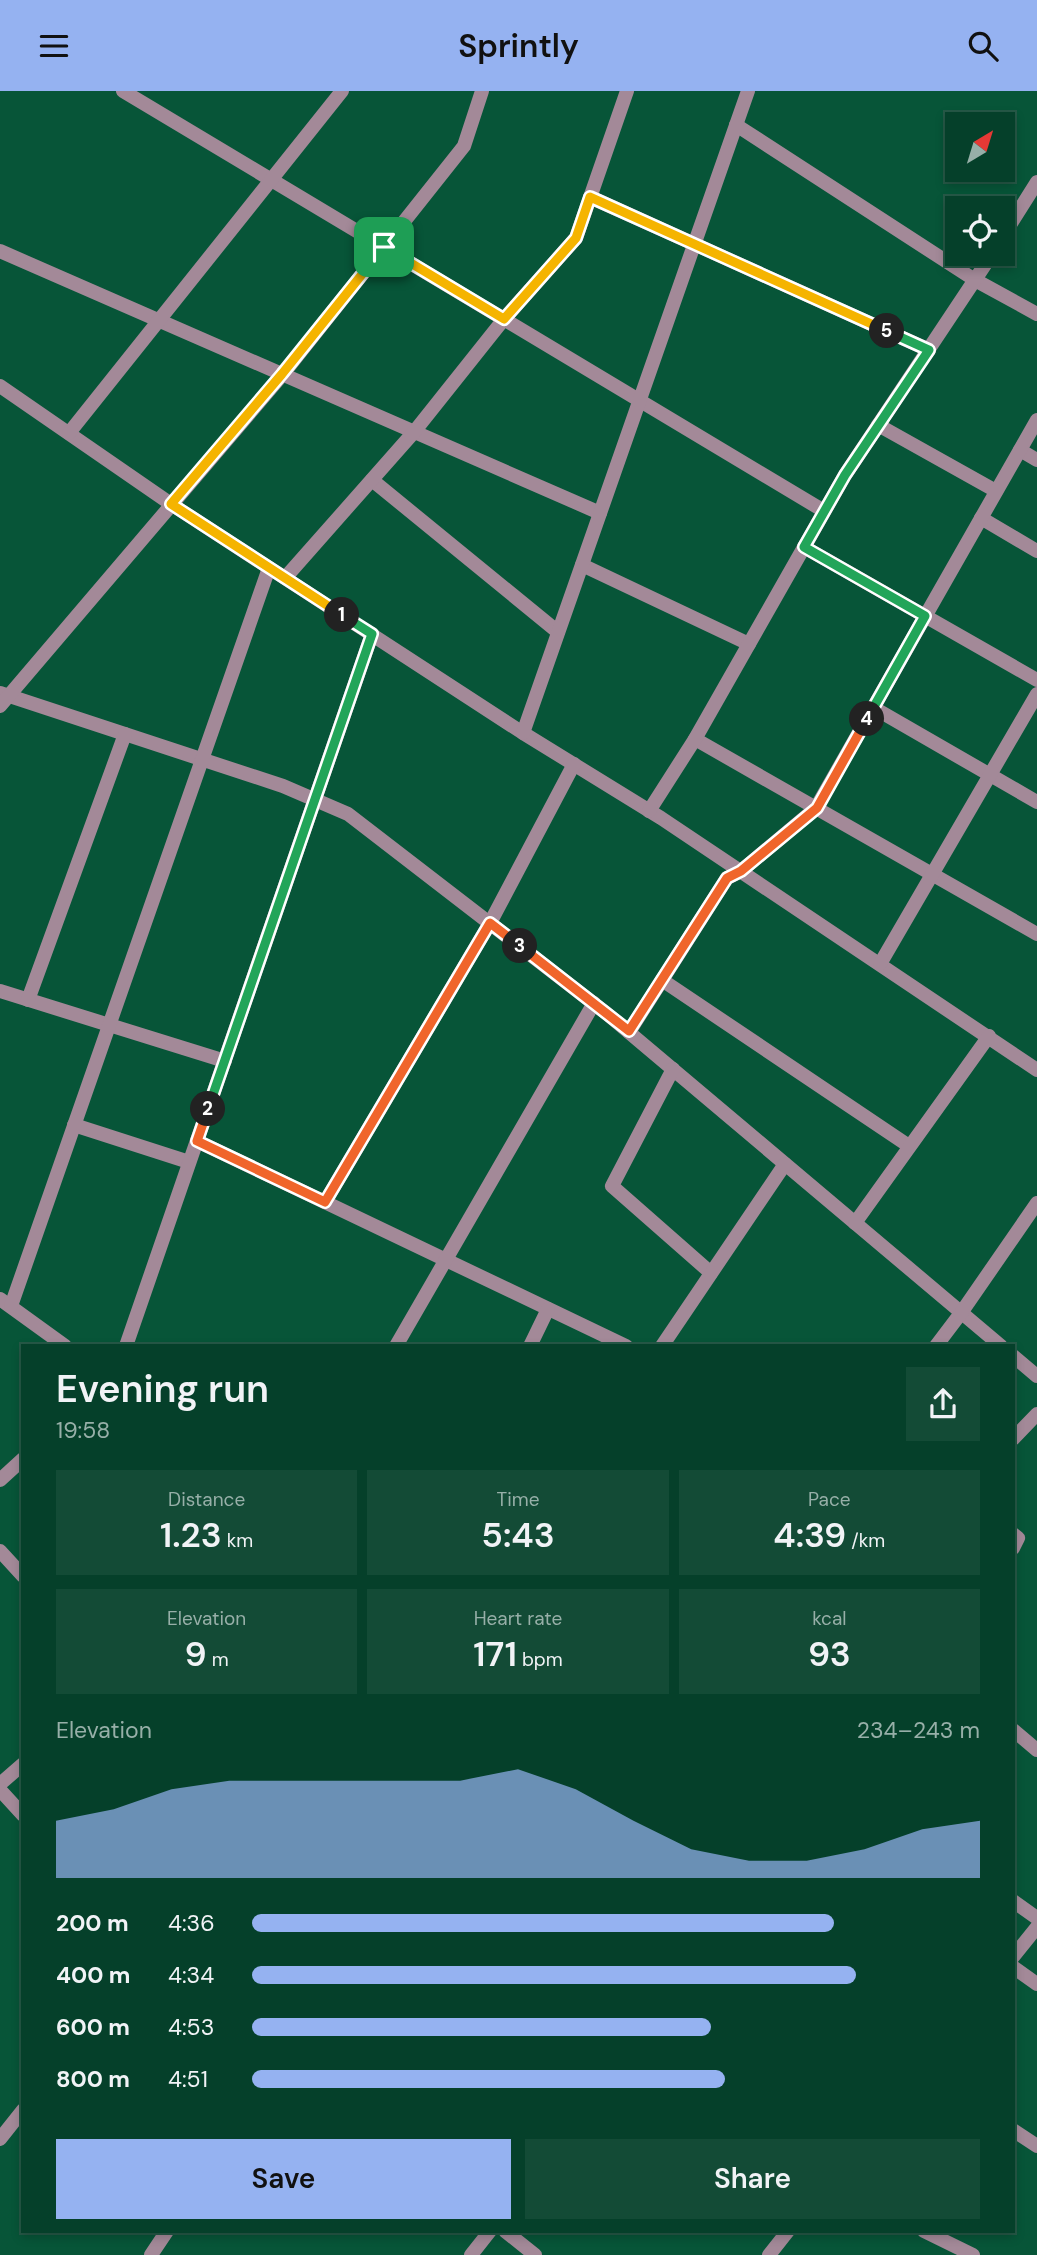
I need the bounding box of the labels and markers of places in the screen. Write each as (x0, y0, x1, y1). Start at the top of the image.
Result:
pin (354, 217, 414, 277)
pin: 5 (870, 313, 904, 349)
pin: 1 (324, 597, 360, 633)
pin: 4 (850, 701, 884, 737)
pin: 3 (503, 929, 538, 963)
pin: 2 (190, 1091, 226, 1127)

